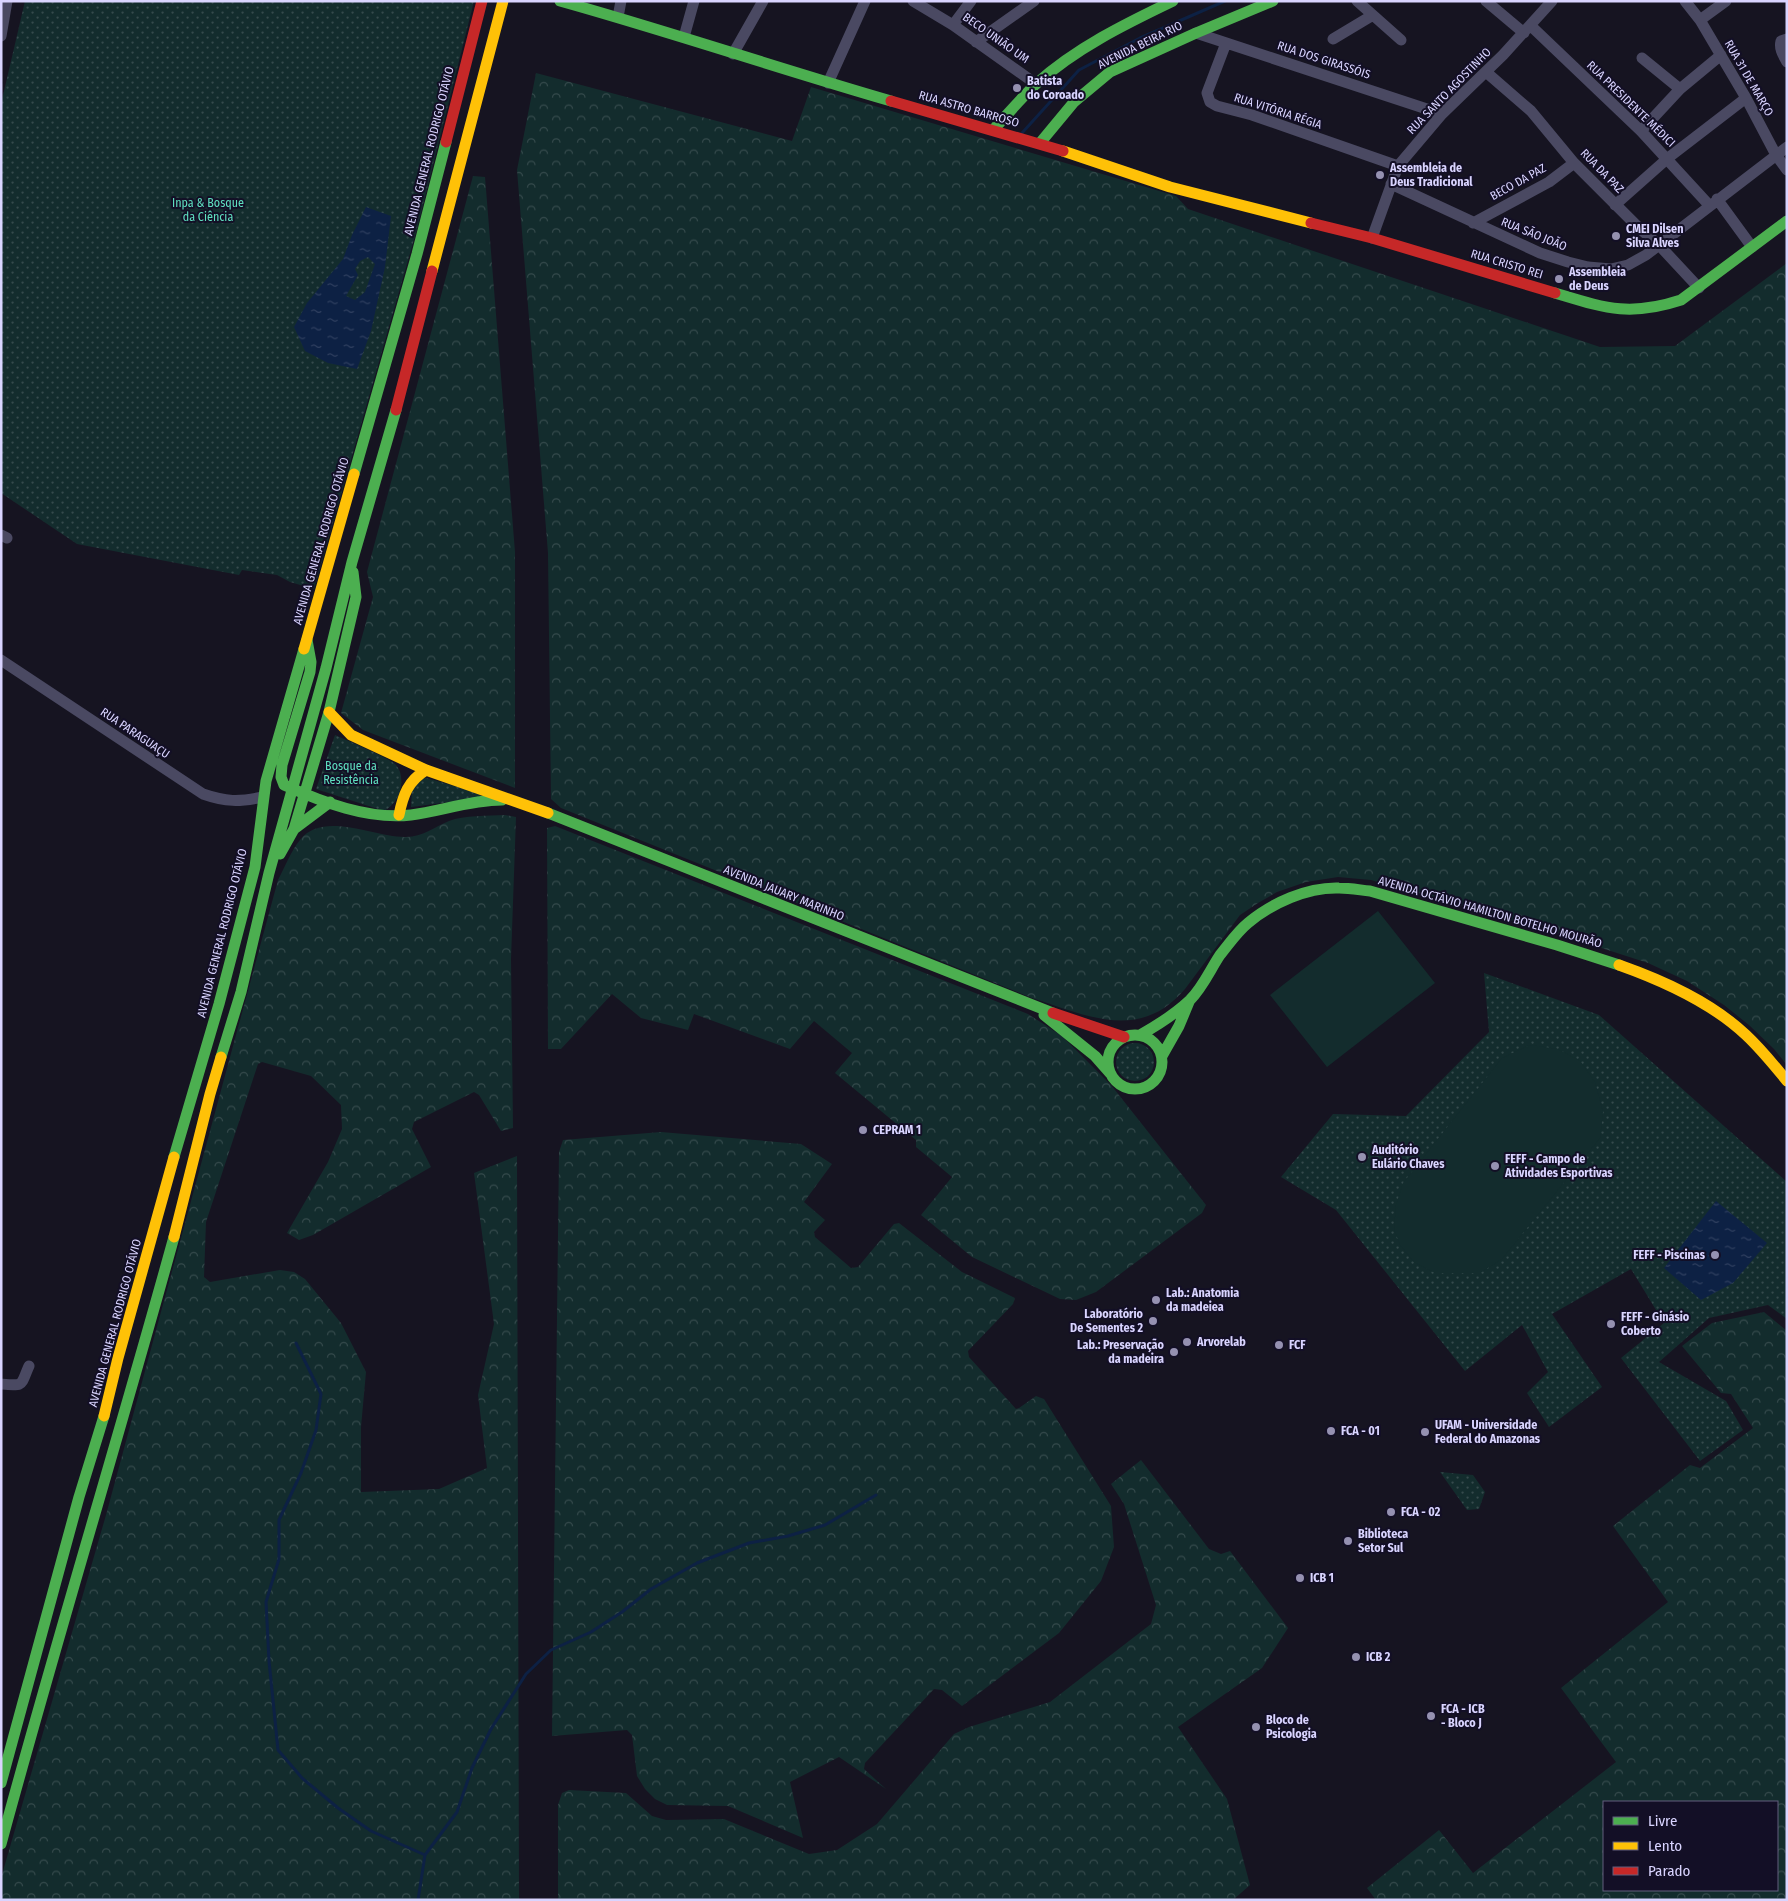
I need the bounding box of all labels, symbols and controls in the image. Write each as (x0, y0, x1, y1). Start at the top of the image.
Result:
street label: BECO UNIÃO UM (960, 9, 1032, 66)
street label: AVENIDA BEIRA RIO (1095, 18, 1185, 72)
street label: RUA DOS GIRASSÓIS (1276, 37, 1373, 82)
street label: RUA 31 DE MARÇO (1722, 38, 1776, 118)
street label: RUA SANTO AGOSTINHO (1404, 45, 1494, 137)
street label: RUA PRESIDENTE MÉDICI (1584, 57, 1679, 150)
street label: AVENIDA GENERAL RODRIGO OTÁVIO (400, 65, 457, 237)
place label: Batista do Coroado (1027, 74, 1085, 102)
marker: Batista do Coroado (1011, 82, 1023, 94)
street label: RUA ASTRO BARROSO (917, 88, 1021, 130)
street label: RUA VITÓRIA RÉGIA (1232, 89, 1325, 132)
street label: RUA DA PAZ (1577, 146, 1627, 196)
place label: Assembleia de Deus Tradicional (1389, 161, 1473, 189)
street label: BECO DA PAZ (1488, 161, 1549, 203)
marker: Assembleia de Deus Tradicional (1374, 169, 1386, 181)
park label: Inpa & Bosque da Ciência (172, 196, 244, 224)
street label: RUA SÃO JOÃO (1499, 214, 1569, 253)
place label: CMEI Dilsen Silva Alves (1626, 222, 1683, 250)
marker: CMEI Dilsen Silva Alves (1610, 230, 1622, 242)
street label: RUA CRISTO REI (1469, 246, 1545, 282)
place label: Assembleia de Deus (1568, 265, 1626, 293)
marker: Assembleia de Deus (1553, 273, 1565, 285)
street label: AVENIDA GENERAL RODRIGO OTÁVIO (289, 455, 352, 626)
street label: RUA PARAGUAÇU (98, 705, 172, 761)
park label: Bosque da Resistência (323, 759, 379, 787)
street label: AVENIDA GENERAL RODRIGO OTÁVIO (193, 847, 250, 1019)
street label: AVENIDA JAUARY MARINHO (722, 862, 846, 924)
street label: AVENIDA OCTÁVIO HAMILTON BOTELHO MOURÃO (1377, 872, 1604, 951)
place label: CEPRAM 1 (873, 1123, 921, 1137)
marker: CEPRAM 1 (857, 1124, 869, 1136)
place label: Auditório Eulário Chaves (1371, 1143, 1445, 1171)
marker: Auditório Eulário Chaves (1356, 1151, 1368, 1163)
place label: FEFF - Campo de Atividades Esportivas (1504, 1152, 1613, 1180)
marker: FEFF - Campo de Atividades Esportivas (1489, 1160, 1501, 1172)
street label: AVENIDA GENERAL RODRIGO OTÁVIO (85, 1237, 144, 1409)
place label: FEFF - Piscinas (1633, 1248, 1706, 1262)
marker: FEFF - Piscinas (1709, 1249, 1721, 1261)
place label: Lab.: Anatomia da madeiea (1166, 1286, 1239, 1314)
marker: Lab.: Anatomia da madeiea (1150, 1294, 1162, 1306)
place label: Laboratório De Sementes 2 (1070, 1307, 1144, 1335)
place label: FEFF - Ginásio Coberto (1621, 1310, 1690, 1338)
marker: Laboratório De Sementes 2 (1147, 1315, 1159, 1327)
marker: FEFF - Ginásio Coberto (1605, 1318, 1617, 1330)
place label: Arvorelab (1196, 1335, 1246, 1349)
marker: Arvorelab (1181, 1336, 1193, 1348)
place label: Lab.: Preservação da madeira (1077, 1338, 1165, 1366)
place label: FCF (1289, 1338, 1306, 1352)
marker: FCF (1273, 1339, 1285, 1351)
marker: Lab.: Preservação da madeira (1168, 1346, 1180, 1358)
place label: UFAM - Universidade Federal do Amazonas (1435, 1418, 1541, 1446)
place label: FCA - 01 (1341, 1424, 1380, 1438)
marker: FCA - 01 (1325, 1425, 1337, 1437)
marker: UFAM - Universidade Federal do Amazonas (1419, 1426, 1431, 1438)
place label: FCA - 02 (1401, 1505, 1441, 1519)
marker: FCA - 02 (1385, 1506, 1397, 1518)
place label: Biblioteca Setor Sul (1358, 1527, 1408, 1555)
marker: Biblioteca Setor Sul (1342, 1535, 1354, 1547)
place label: ICB 1 (1310, 1571, 1334, 1585)
marker: ICB 1 (1294, 1572, 1306, 1584)
place label: ICB 2 (1366, 1650, 1391, 1664)
marker: ICB 2 (1350, 1651, 1362, 1663)
place label: FCA - ICB - Bloco J (1441, 1702, 1485, 1730)
marker: FCA - ICB - Bloco J (1425, 1710, 1437, 1722)
place label: Bloco de Psicologia (1266, 1713, 1317, 1741)
marker: Bloco de Psicologia (1250, 1721, 1262, 1733)
legend (1603, 1801, 1778, 1891)
text: Livre (1648, 1812, 1677, 1830)
text: Lento (1648, 1837, 1682, 1855)
text: Parado (1648, 1862, 1691, 1880)

